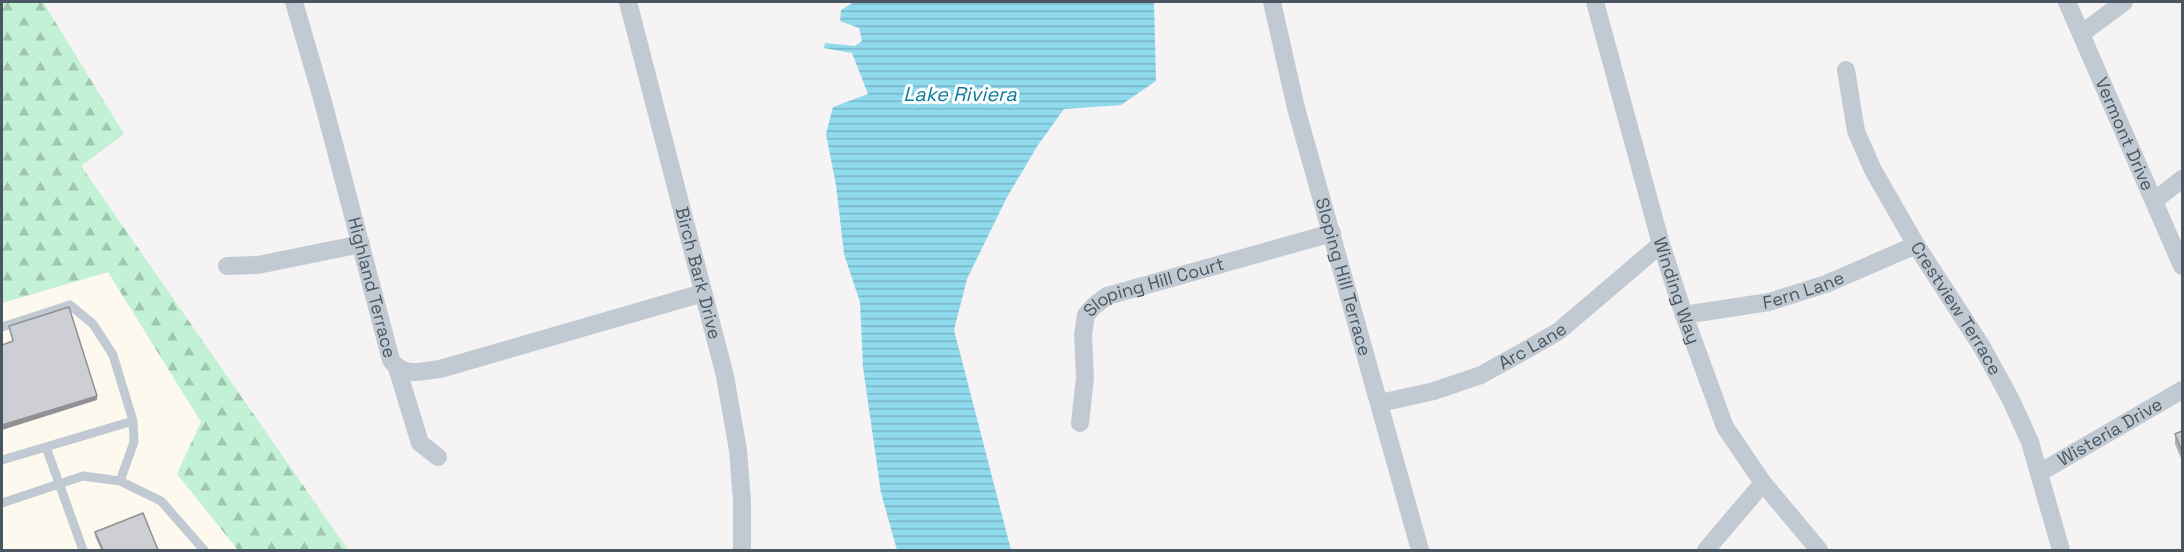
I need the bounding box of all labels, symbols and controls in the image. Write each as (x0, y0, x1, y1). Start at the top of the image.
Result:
street label: Vermont Drive (2090, 74, 2160, 194)
water label: Lake Riviera (903, 81, 1017, 107)
street label: Sloping Hill Terrace (1311, 195, 1377, 358)
street label: Birch Bark Drive (671, 204, 727, 342)
street label: Highland Terrace (343, 215, 402, 360)
street label: Winding Way (1649, 234, 1706, 347)
street label: Crestview Terrace (1906, 237, 2007, 379)
street label: Sloping Hill Court (1078, 252, 1227, 321)
street label: Fern Lane (1761, 266, 1847, 314)
street label: Arc Lane (1494, 317, 1571, 374)
street label: Wisteria Drive (2053, 392, 2166, 471)

